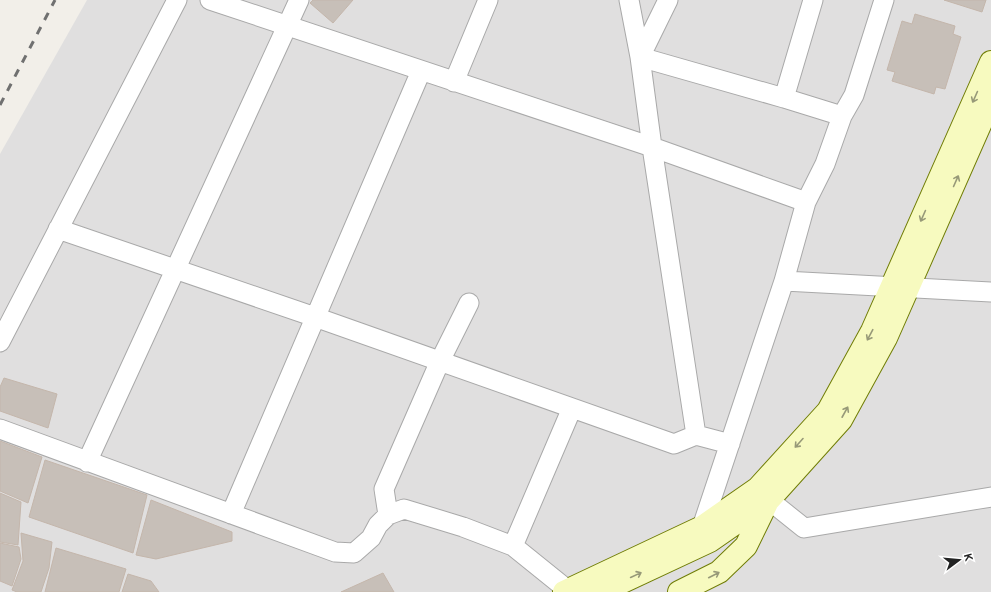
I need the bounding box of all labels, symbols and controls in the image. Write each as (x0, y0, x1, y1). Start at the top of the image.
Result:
one-way arrow (971, 91, 978, 103)
one-way arrow (952, 176, 960, 188)
one-way arrow (919, 210, 926, 222)
one-way arrow (865, 329, 873, 341)
one-way arrow (842, 406, 850, 418)
one-way arrow (794, 438, 804, 448)
north arrow (939, 540, 979, 580)
text: K (961, 552, 976, 563)
one-way arrow (630, 571, 642, 578)
one-way arrow (708, 571, 720, 578)

